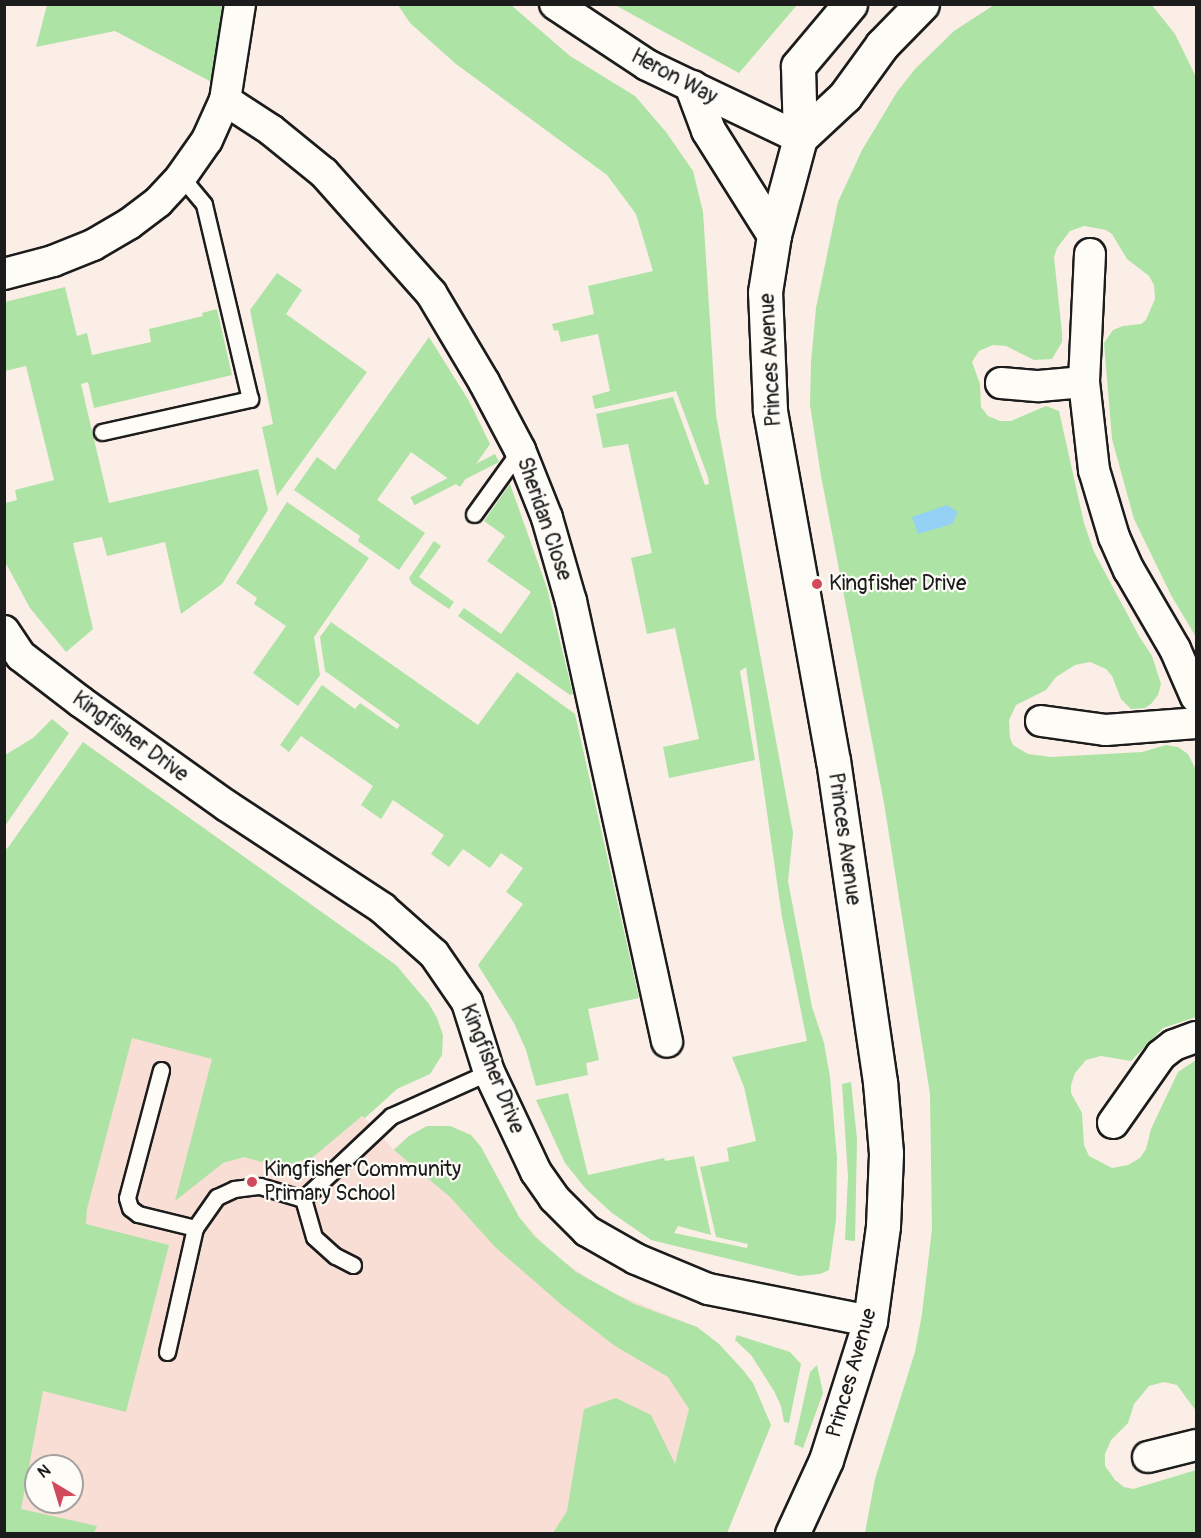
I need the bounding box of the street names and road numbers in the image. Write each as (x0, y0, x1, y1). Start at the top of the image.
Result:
street label: Heron Way (627, 44, 721, 110)
street label: Princes Avenue (755, 293, 787, 427)
street label: Sheridan Close (511, 454, 577, 584)
street label: Kingfisher Drive (67, 686, 193, 788)
street label: Princes Avenue (822, 771, 866, 907)
street label: Kingfisher Drive (455, 1001, 529, 1137)
street label: Princes Avenue (821, 1305, 883, 1441)

